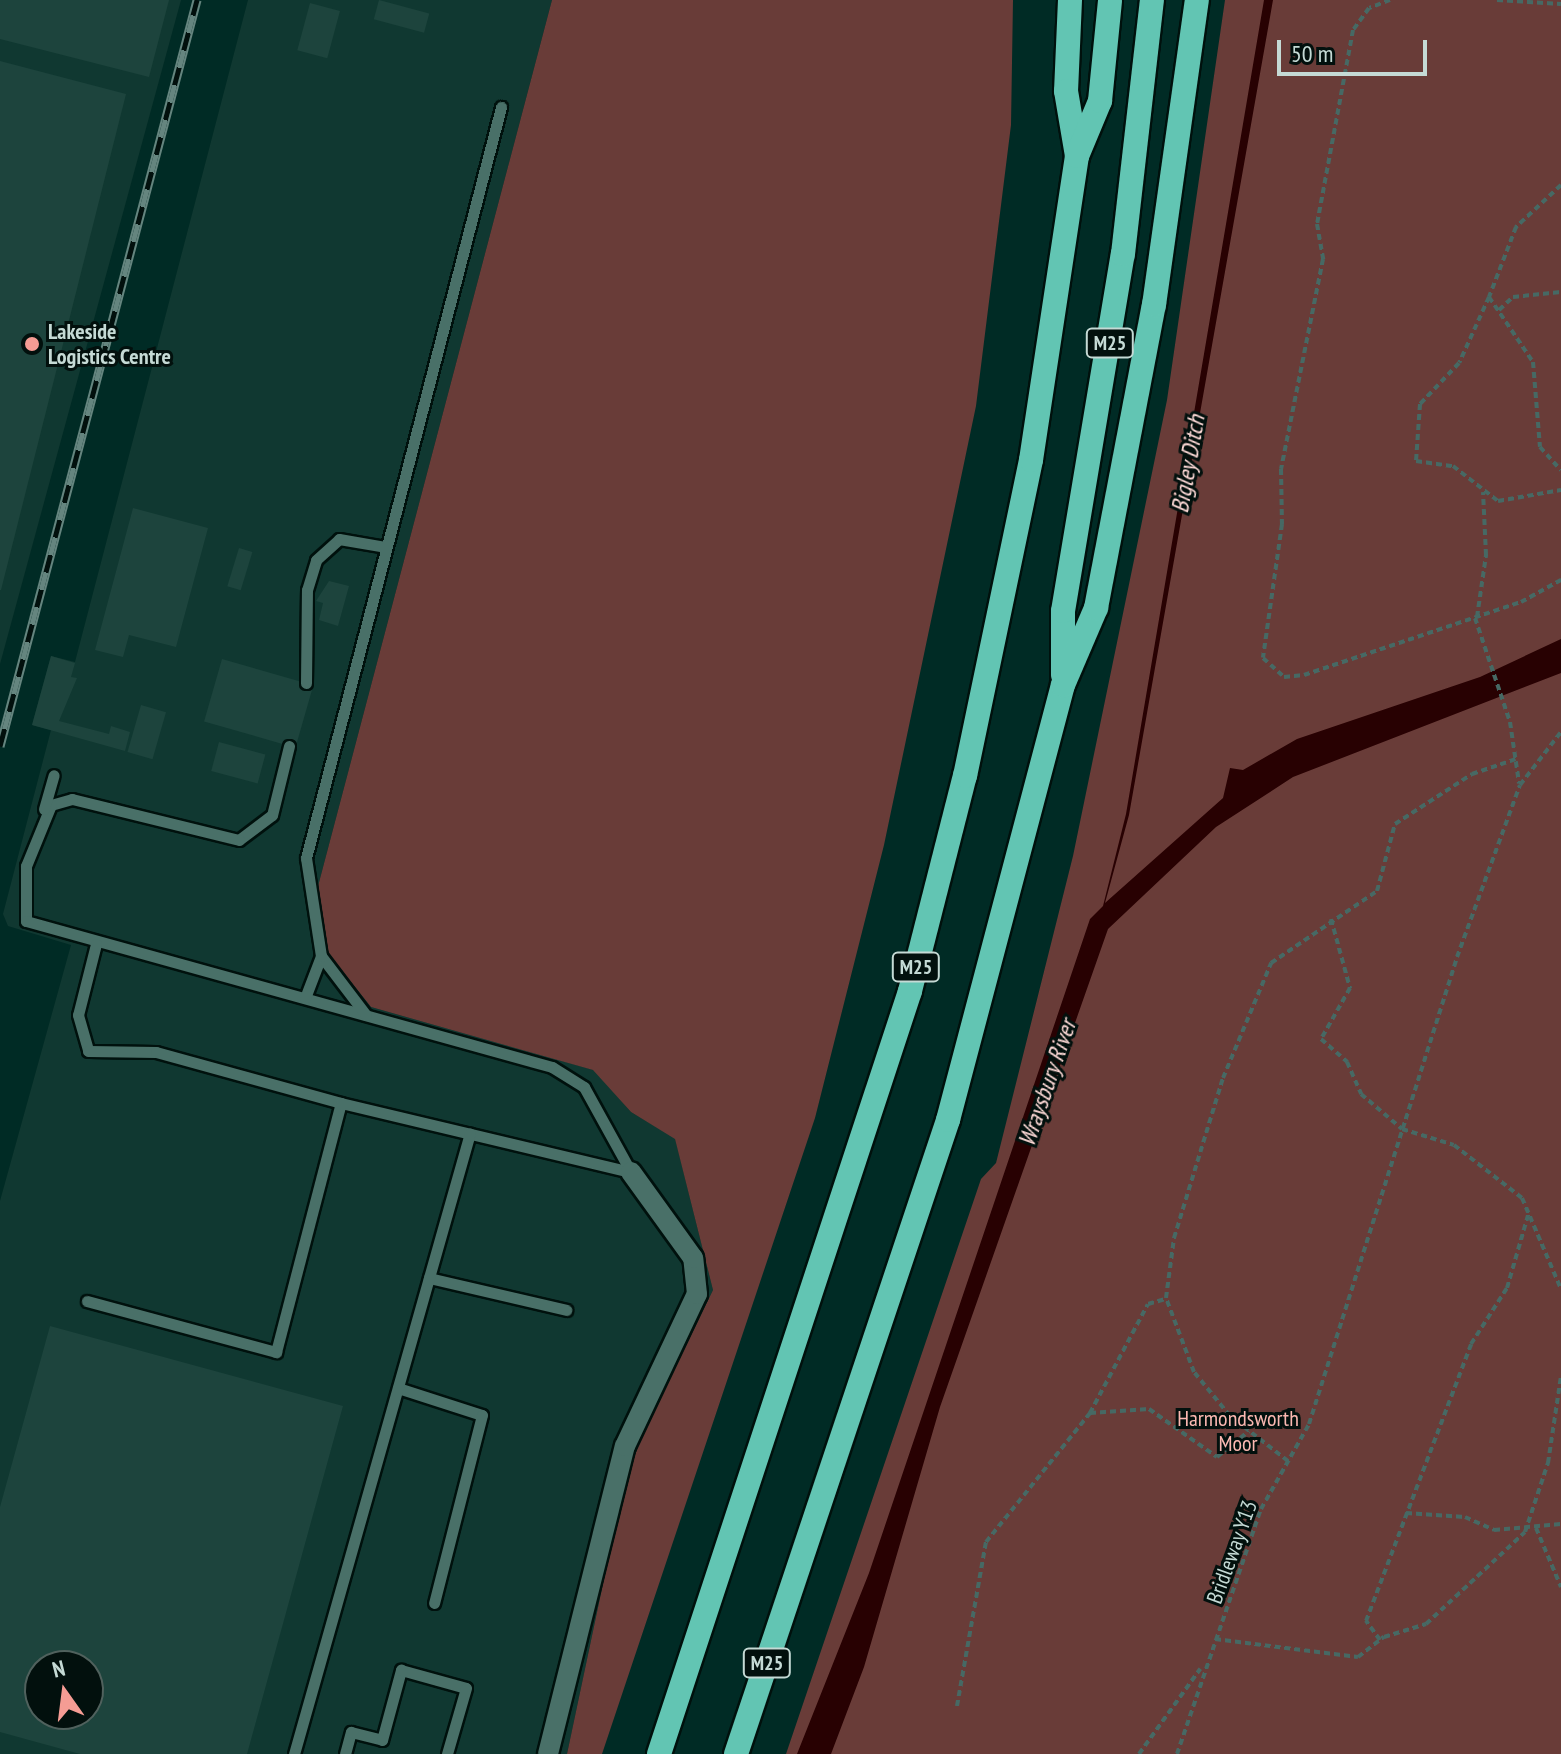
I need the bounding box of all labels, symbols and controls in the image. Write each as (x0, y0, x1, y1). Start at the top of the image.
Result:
scale bar (1281, 24, 1431, 74)
text: 50 m (1291, 38, 1333, 69)
place label: Lakeside Logistics Centre (48, 318, 171, 370)
road number: M25 (1084, 327, 1136, 359)
marker: Lakeside Logistics Centre (23, 335, 41, 353)
water label: Bigley Ditch (1165, 413, 1211, 515)
road number: M25 (890, 951, 942, 983)
water label: Wraysbury River (1012, 1016, 1082, 1150)
park label: Harmondsworth Moor (1177, 1405, 1299, 1456)
street label: Bridleway Y13 (1201, 1496, 1263, 1608)
road number: M25 (741, 1647, 793, 1679)
north arrow (24, 1650, 104, 1730)
text: N (50, 1654, 68, 1684)

